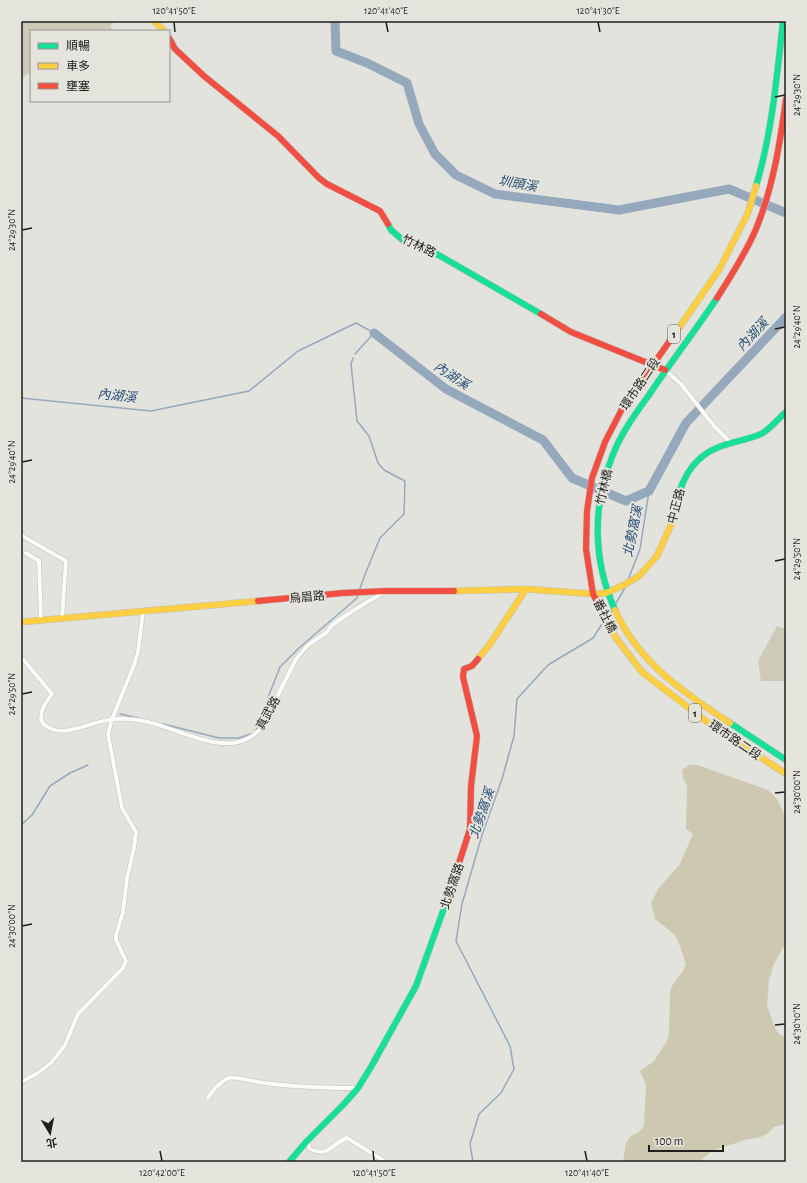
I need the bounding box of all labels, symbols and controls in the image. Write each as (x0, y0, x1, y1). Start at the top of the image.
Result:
text: 120°41'50"E (152, 6, 196, 16)
text: 120°41'40"E (364, 6, 408, 16)
text: 120°41'30"E (576, 6, 620, 16)
legend (30, 30, 170, 102)
text: 順暢 (66, 40, 90, 52)
text: 車多 (66, 59, 90, 72)
text: 24°29'30"N (792, 74, 802, 116)
text: 壅塞 (66, 79, 90, 92)
water label: 圳頭溪 (497, 174, 540, 195)
text: 24°29'30"N (7, 209, 17, 251)
street label: 竹林路 (400, 232, 438, 259)
text: 24°29'40"N (792, 306, 802, 348)
water label: 內湖溪 (734, 314, 773, 354)
road number: 1 (668, 325, 680, 343)
street label: 環市路二段 (617, 355, 662, 412)
water label: 內湖溪 (431, 359, 473, 393)
water label: 內湖溪 (97, 387, 139, 405)
text: 24°29'40"N (7, 441, 17, 483)
street label: 竹林橋 (593, 468, 614, 506)
street label: 中正路 (665, 487, 686, 525)
water label: 北勢窩溪 (621, 502, 646, 558)
text: 24°29'50"N (792, 538, 802, 580)
street label: 烏眉路 (288, 588, 325, 605)
street label: 番社橋 (591, 597, 619, 635)
text: 24°29'50"N (7, 673, 17, 715)
street label: 真武路 (253, 694, 282, 732)
road number: 1 (689, 704, 701, 722)
street label: 環市路二段 (707, 717, 764, 762)
text: 24°30'00"N (792, 770, 802, 814)
water label: 北勢窩溪 (467, 785, 498, 840)
street label: 北勢窩路 (438, 861, 465, 911)
text: 24°30'00"N (7, 904, 17, 948)
text: 24°30'10"N (792, 1003, 802, 1045)
north arrow (30, 1113, 70, 1153)
scale bar (649, 1127, 723, 1153)
text: 100 m (655, 1135, 683, 1147)
text: 北 (45, 1136, 58, 1149)
text: 120°42'00"E (139, 1168, 185, 1178)
text: 120°41'50"E (352, 1168, 396, 1178)
text: 120°41'40"E (565, 1168, 609, 1178)

